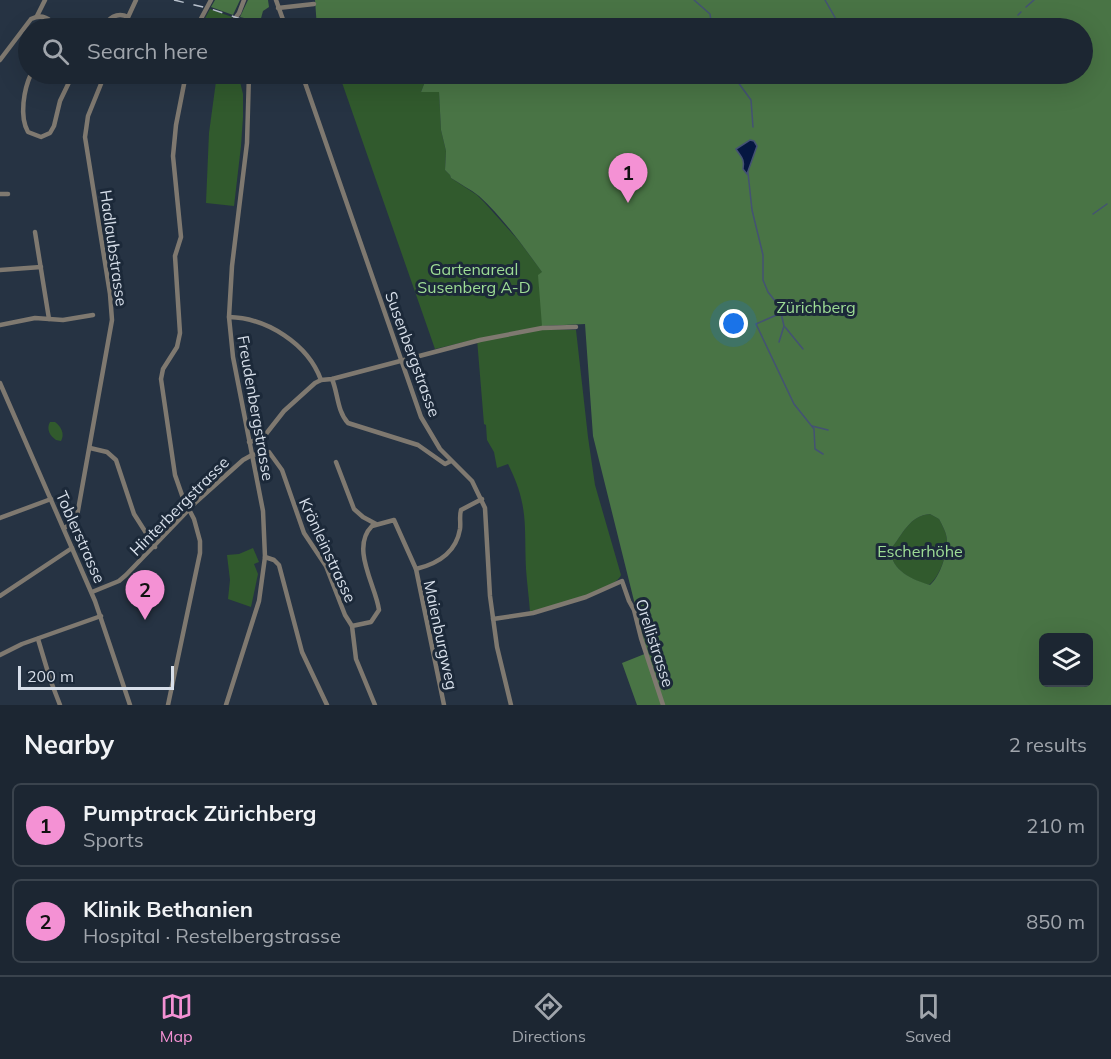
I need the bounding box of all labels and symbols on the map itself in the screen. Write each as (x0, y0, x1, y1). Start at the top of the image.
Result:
pin: 1 (608, 154, 648, 203)
street label: Hadlaubstrasse (96, 189, 132, 307)
park label: Gartenareal Susenberg A-D (417, 259, 531, 297)
street label: Susenbergstrasse (381, 288, 445, 420)
park label: Zürichberg (776, 297, 856, 317)
your location (719, 309, 748, 338)
street label: Freudenbergstrasse (233, 334, 279, 482)
street label: Hinterbergstrasse (125, 452, 233, 560)
street label: Toblerstrasse (52, 488, 110, 586)
street label: Krönleinstrasse (295, 494, 361, 606)
park label: Escherhöhe (877, 541, 963, 561)
pin: 2 (126, 570, 164, 620)
street label: Maienburgweg (420, 578, 462, 692)
street label: Orellistrasse (631, 596, 679, 690)
scale bar (18, 663, 174, 690)

